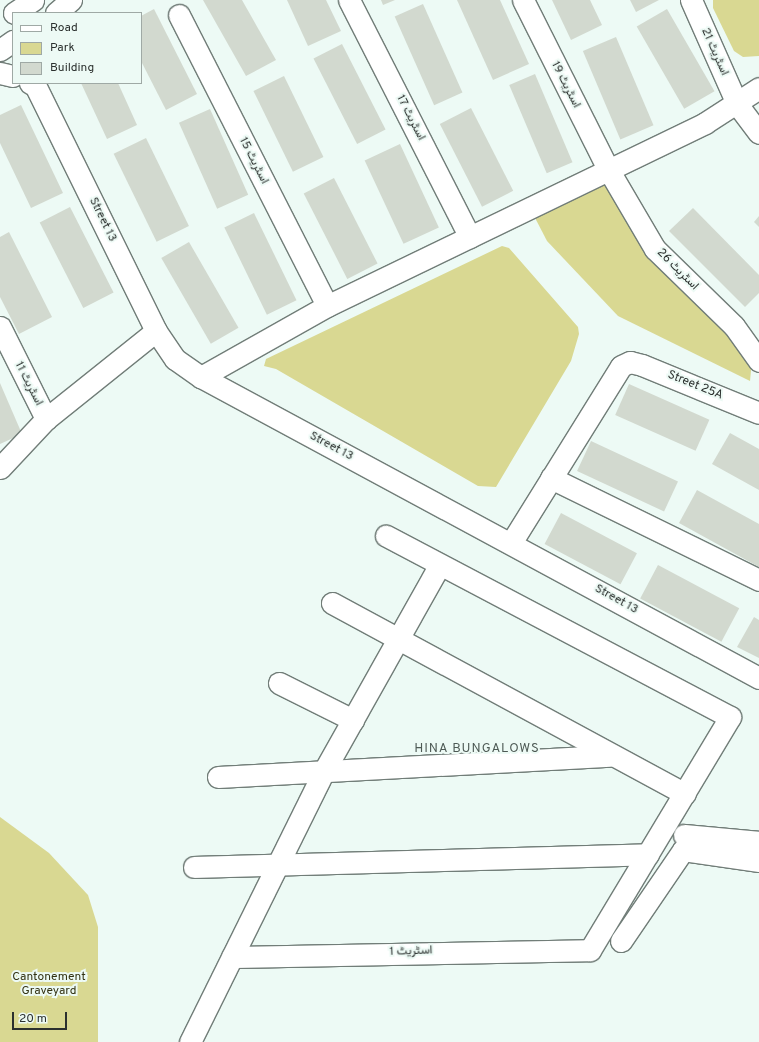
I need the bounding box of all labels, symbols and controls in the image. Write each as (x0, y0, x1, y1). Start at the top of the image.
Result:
legend (12, 12, 142, 84)
text: Road (50, 20, 78, 36)
street label: اسٹریٹ 21 (697, 26, 731, 78)
text: Park (50, 40, 75, 56)
street label: اسٹریٹ 19 (547, 59, 583, 111)
text: Building (50, 60, 94, 76)
street label: اسٹریٹ 17 (392, 93, 428, 143)
street label: اسٹریٹ 15 (235, 135, 271, 187)
street label: Street 13 (85, 195, 119, 245)
street label: اسٹریٹ 26 (653, 246, 701, 294)
street label: اسٹریٹ 11 (11, 360, 45, 408)
street label: Street 25A (665, 368, 725, 404)
street label: Street 13 (307, 429, 355, 465)
street label: Street 13 (592, 582, 640, 618)
district label: HINA BUNGALOWS (414, 741, 540, 757)
street label: اسٹریٹ 1 (389, 944, 433, 960)
park label: Cantonement Graveyard (12, 971, 86, 999)
scale bar (14, 1004, 69, 1030)
text: 20 m (19, 1011, 47, 1027)

